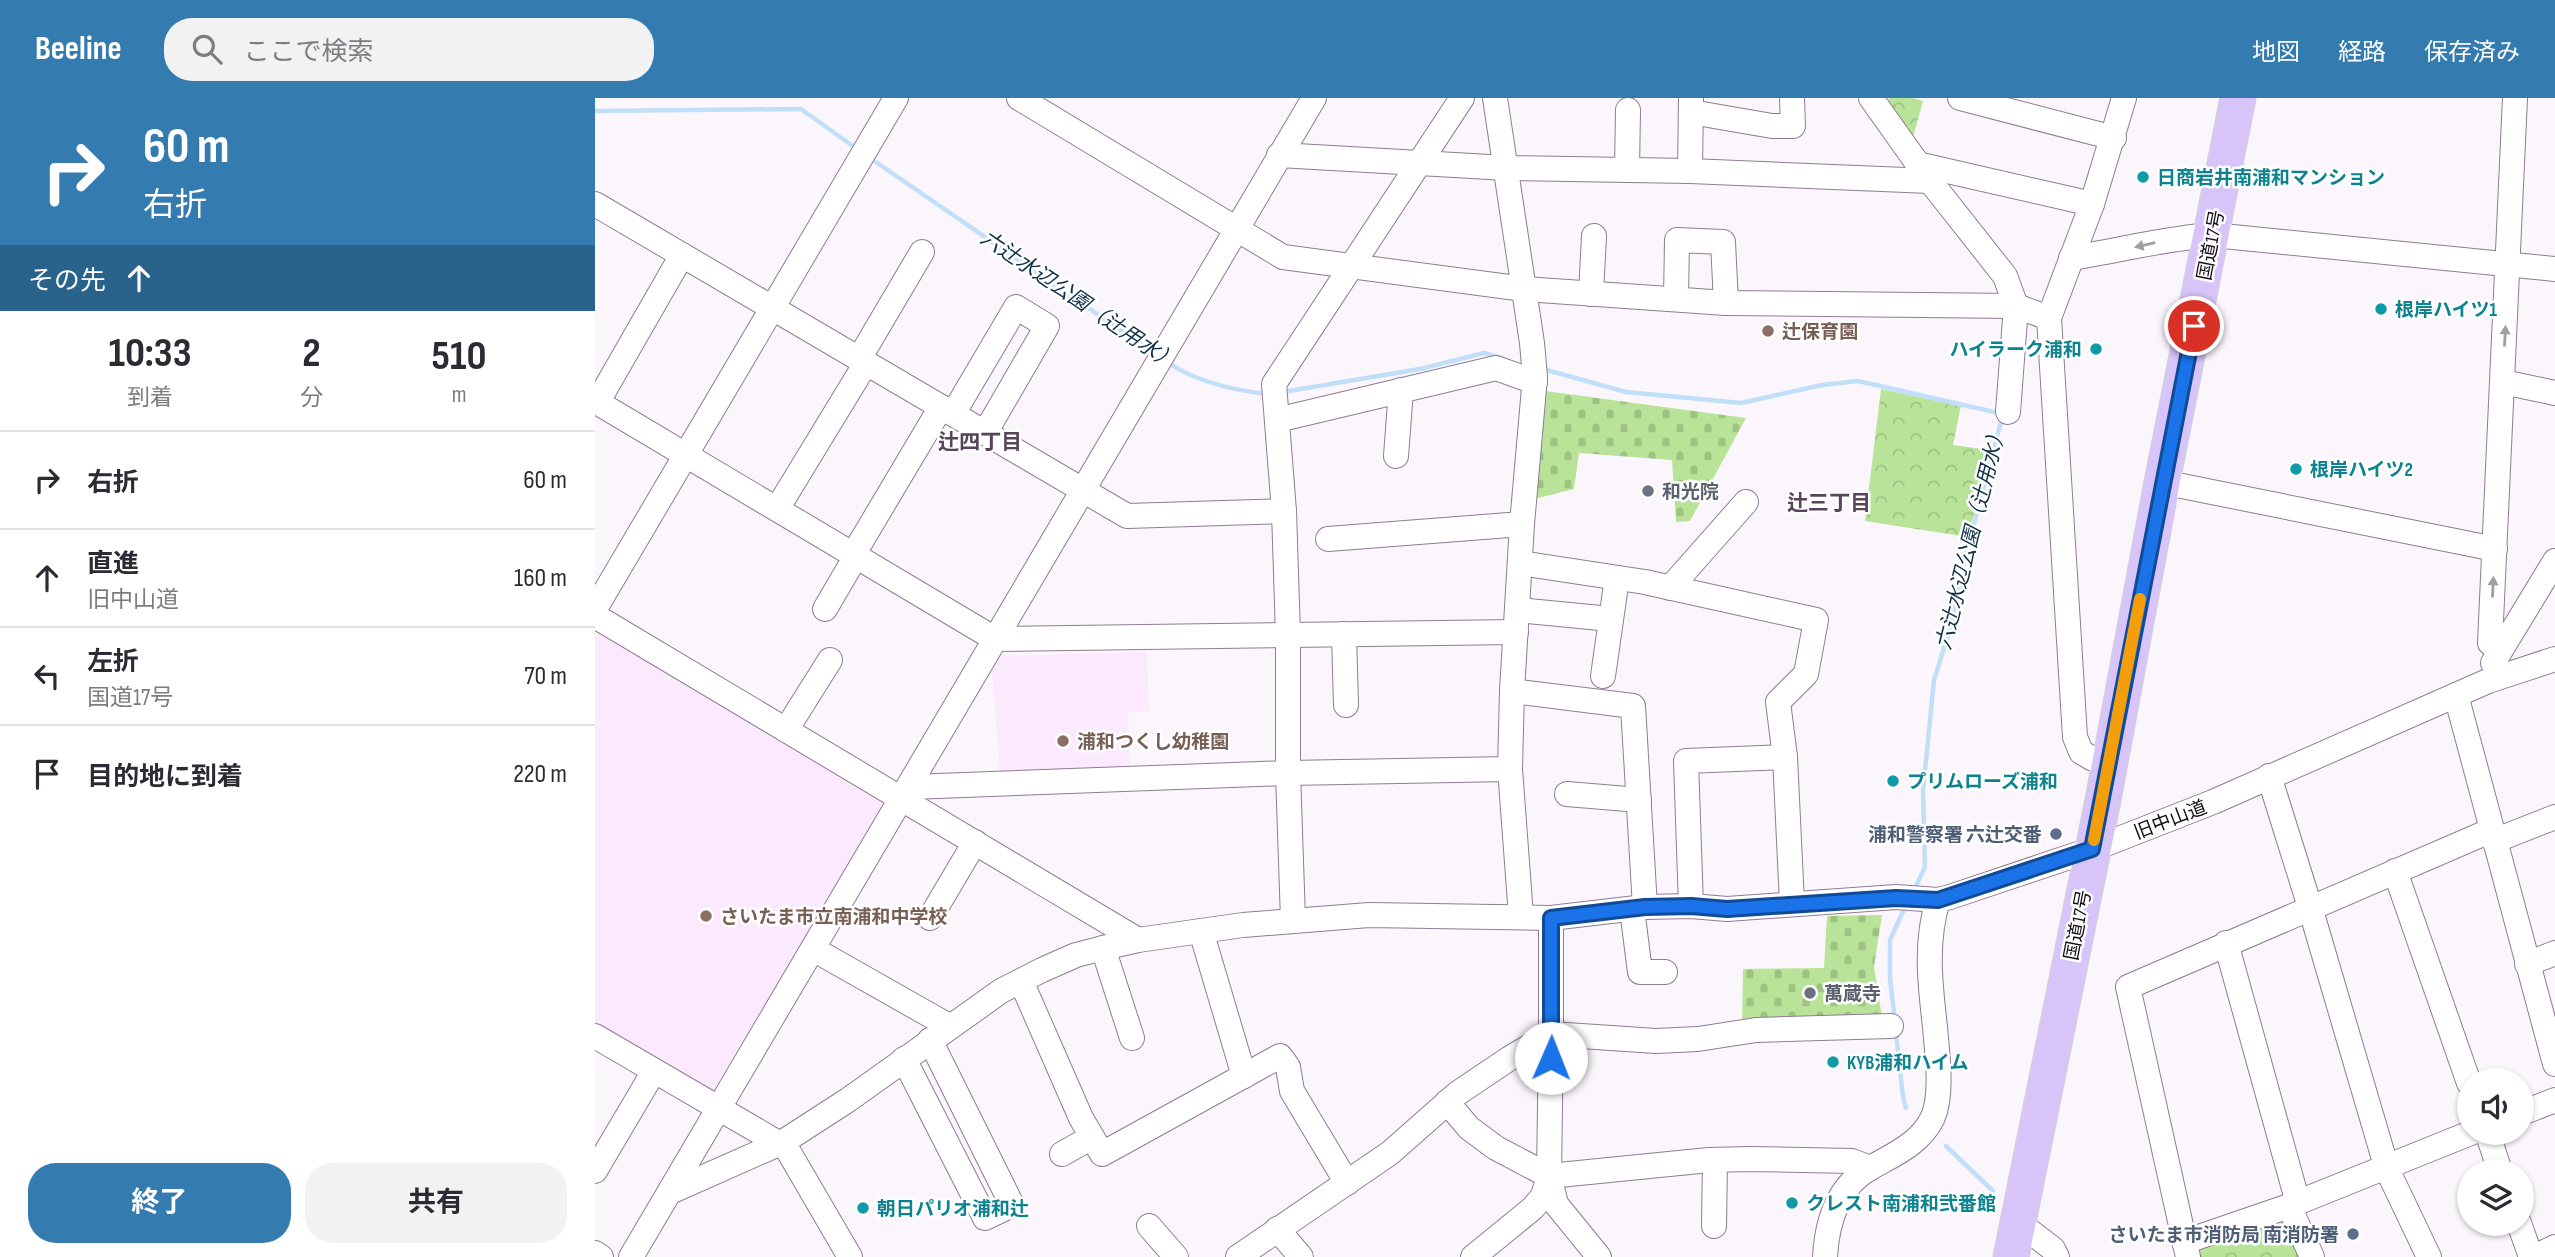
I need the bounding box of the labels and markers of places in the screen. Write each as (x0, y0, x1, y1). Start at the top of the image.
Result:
place label: 日商岩井南浦和マンション (2157, 167, 2385, 190)
marker: 日商岩井南浦和マンション (2135, 169, 2151, 185)
pin (2164, 296, 2224, 356)
place label: 根岸ハイツ1 (2395, 299, 2498, 322)
marker: 根岸ハイツ1 (2373, 301, 2389, 317)
place label: 辻保育園 (1782, 321, 1858, 344)
marker: 辻保育園 (1760, 323, 1776, 339)
place label: ハイラーク浦和 (1949, 339, 2082, 362)
marker: ハイラーク浦和 (2088, 341, 2104, 357)
place label: 根岸ハイツ2 (2310, 459, 2413, 482)
marker: 根岸ハイツ2 (2288, 461, 2304, 477)
place label: 和光院 (1662, 481, 1719, 504)
marker: 和光院 (1640, 483, 1656, 499)
place label: 浦和つくし幼稚園 (1077, 731, 1229, 754)
marker: 浦和つくし幼稚園 (1055, 733, 1071, 749)
place label: プリムローズ浦和 (1907, 771, 2058, 794)
marker: プリムローズ浦和 (1885, 773, 1901, 789)
place label: 浦和警察署 六辻交番 (1868, 824, 2042, 847)
marker: 浦和警察署 六辻交番 (2048, 826, 2064, 842)
place label: さいたま市立南浦和中学校 (720, 906, 947, 929)
marker: さいたま市立南浦和中学校 (698, 908, 714, 924)
place label: 萬蔵寺 (1824, 983, 1881, 1006)
marker: 萬蔵寺 (1802, 985, 1818, 1001)
place label: KYB浦和ハイム (1847, 1052, 1968, 1075)
marker: KYB浦和ハイム (1825, 1054, 1841, 1070)
place label: クレスト南浦和弐番館 (1806, 1193, 1996, 1216)
marker: クレスト南浦和弐番館 (1784, 1195, 1800, 1211)
place label: 朝日パリオ浦和辻 (877, 1198, 1029, 1221)
marker: 朝日パリオ浦和辻 (855, 1200, 871, 1216)
place label: さいたま市消防局 南消防署 (2109, 1224, 2339, 1247)
marker: さいたま市消防局 南消防署 (2345, 1226, 2361, 1242)

